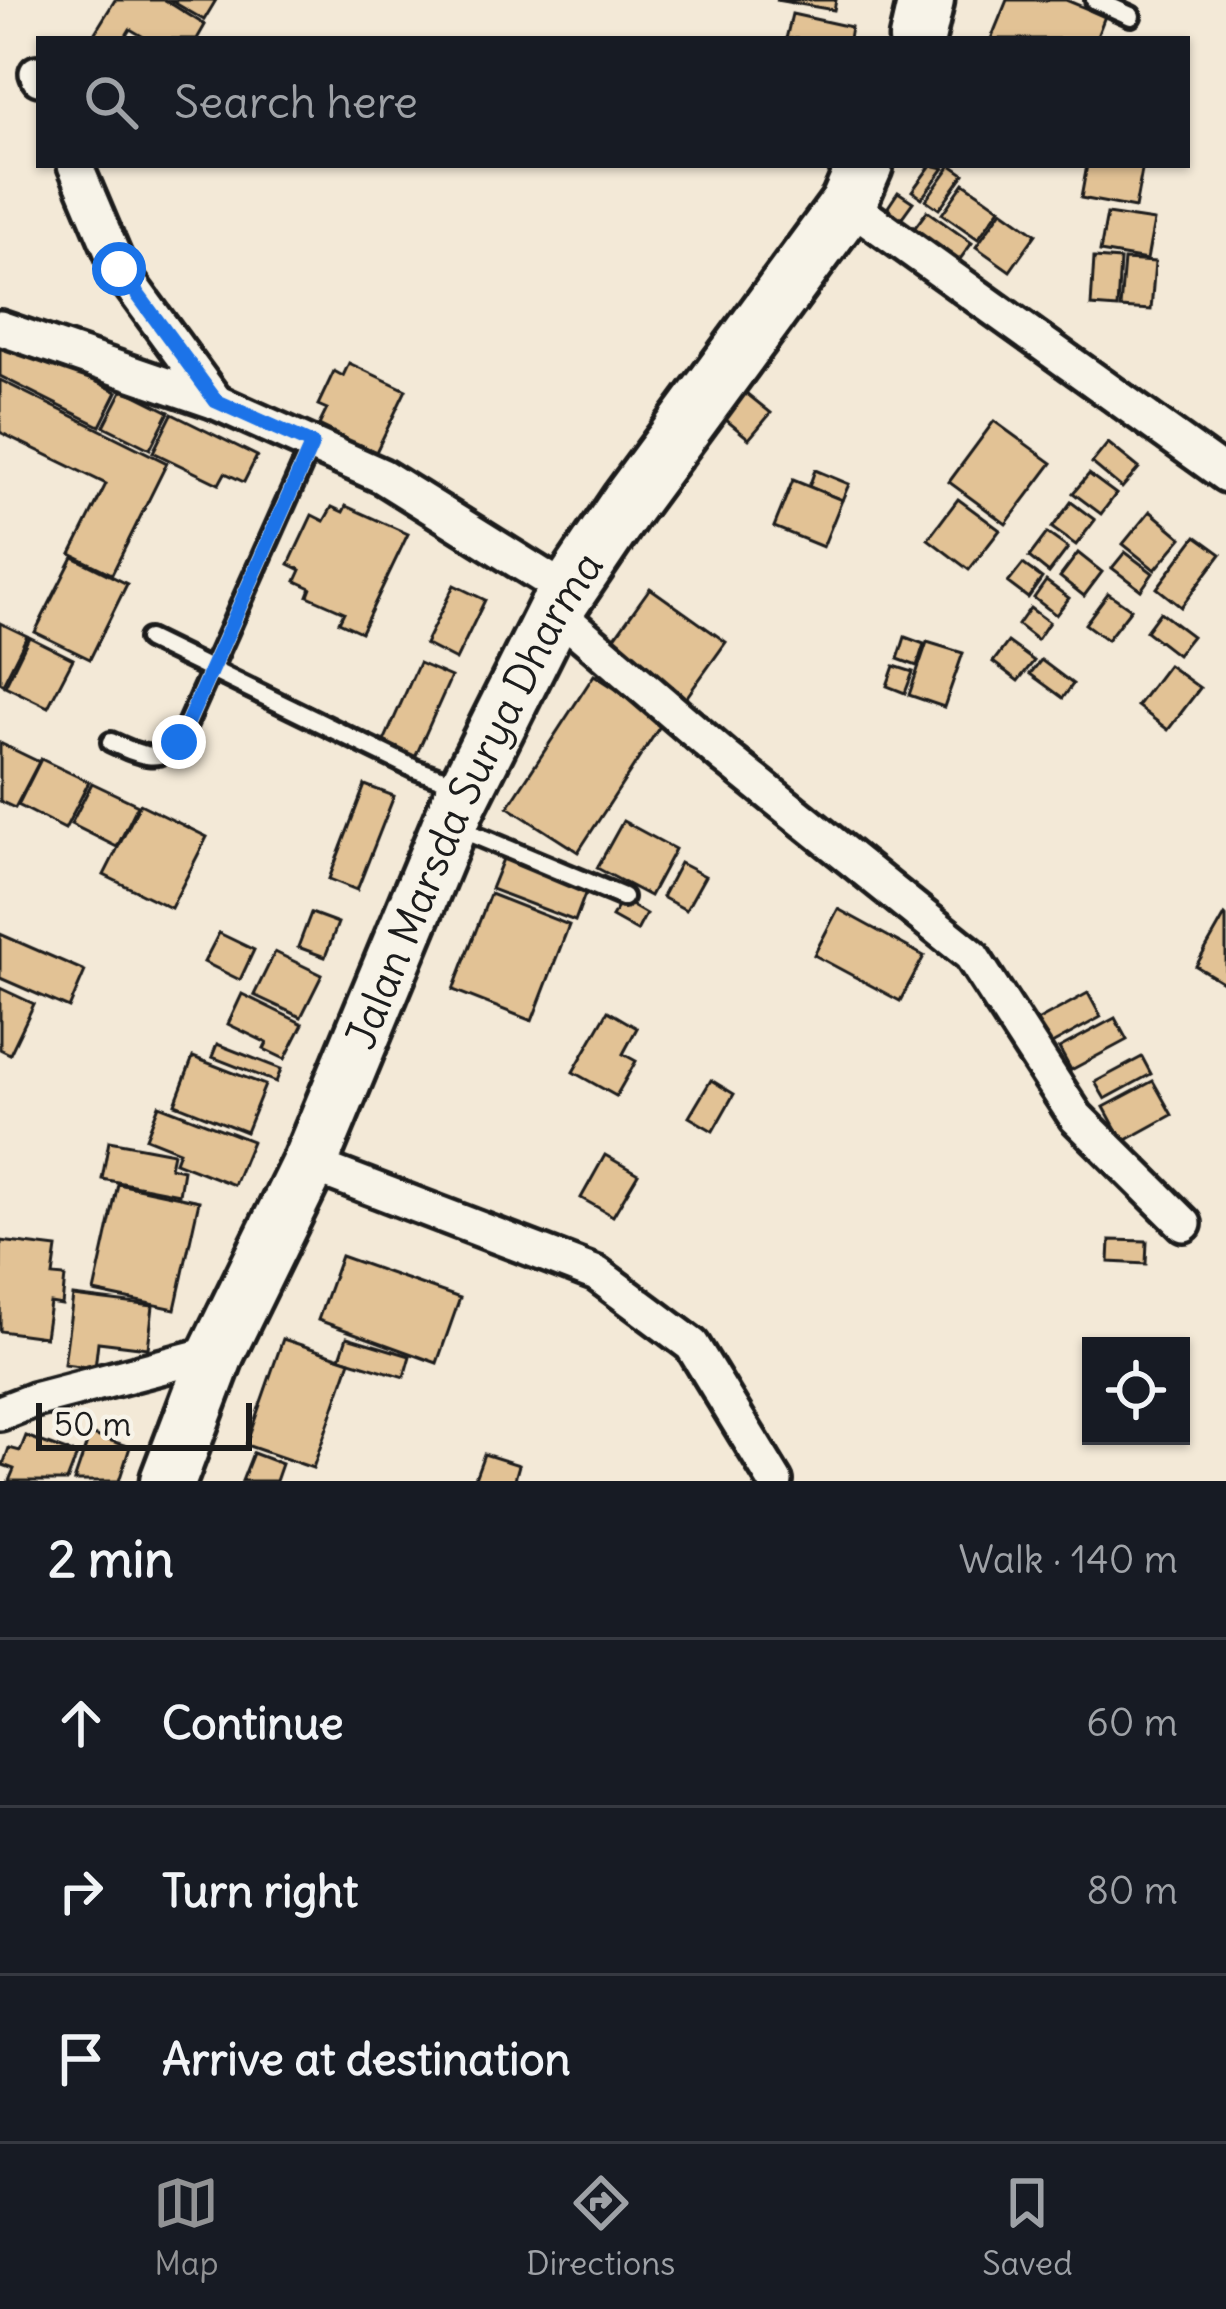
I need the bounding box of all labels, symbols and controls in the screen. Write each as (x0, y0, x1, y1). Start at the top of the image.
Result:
search box (36, 36, 1190, 168)
icon: search (78, 69, 144, 135)
text: Search here (174, 74, 418, 130)
route start (92, 242, 146, 296)
street label: Jalan Marsda Surya Dharma (334, 541, 614, 1056)
route end (152, 715, 206, 769)
map controls (1082, 1337, 1190, 1445)
button: locate (1082, 1337, 1190, 1445)
scale bar (36, 1397, 252, 1450)
text: 50 m (54, 1403, 131, 1445)
text: 2 min (48, 1527, 174, 1591)
text: Walk · 140 m (959, 1535, 1178, 1584)
icon: ahead (48, 1690, 114, 1756)
text: Continue (162, 1695, 344, 1751)
text: 60 m (1086, 1698, 1178, 1747)
icon: right (48, 1858, 114, 1924)
text: Turn right (162, 1863, 358, 1919)
text: 80 m (1086, 1866, 1178, 1915)
icon: arrive (48, 2026, 114, 2092)
text: Arrive at destination (162, 2031, 571, 2087)
tab: Map (153, 2170, 219, 2284)
tab: Directions (526, 2170, 675, 2284)
tab: Saved (982, 2170, 1073, 2284)

